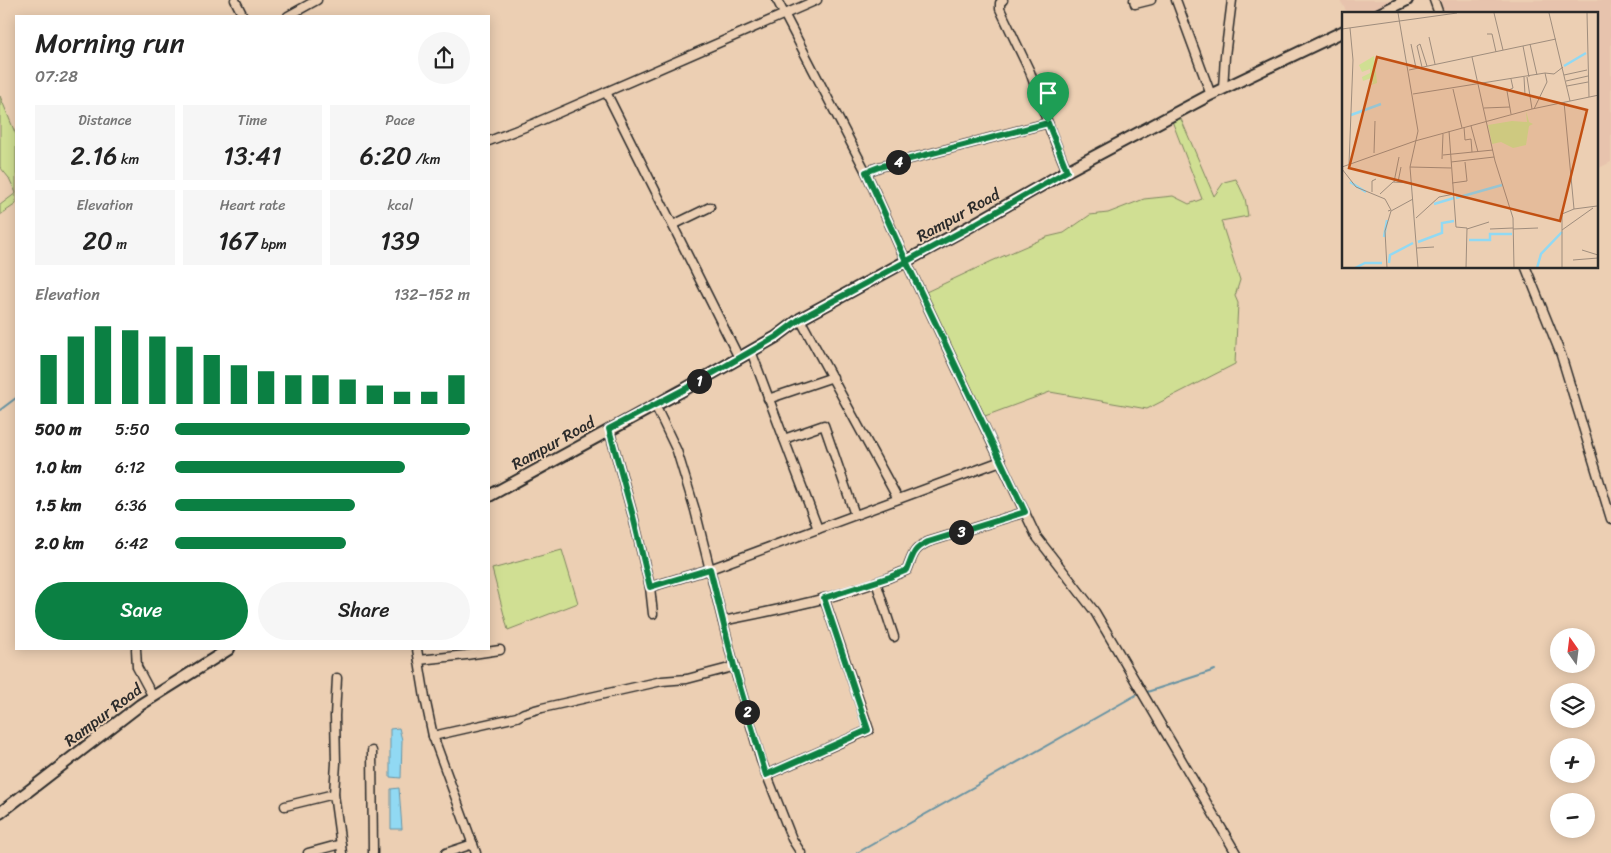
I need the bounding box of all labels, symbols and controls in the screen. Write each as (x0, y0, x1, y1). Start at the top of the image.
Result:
inset map (1342, 12, 1598, 269)
text: Morning run (35, 18, 185, 67)
button: share (418, 32, 470, 84)
text: 07:28 (35, 62, 78, 91)
pin (1027, 72, 1069, 123)
icon: arrive (1034, 79, 1062, 107)
text: Distance (78, 108, 131, 133)
text: Time (238, 108, 267, 133)
text: Pace (385, 108, 415, 133)
text: 2.16 (70, 133, 117, 178)
text: 13:41 (223, 133, 282, 178)
text: 6:20 (360, 133, 412, 178)
text: km (117, 147, 139, 172)
text: /km (412, 147, 441, 172)
pin: 4 (886, 150, 910, 174)
text: 4 (894, 150, 903, 175)
street label: Rampur Road (911, 179, 1007, 250)
text: Elevation (76, 193, 133, 218)
text: Heart rate (220, 193, 285, 218)
text: kcal (387, 193, 413, 218)
text: 20 (83, 218, 113, 263)
text: 167 (218, 218, 257, 263)
text: 139 (380, 218, 420, 263)
text: m (113, 232, 127, 257)
text: bpm (257, 232, 287, 257)
text: Elevation (35, 280, 100, 309)
text: 132–152 m (394, 280, 470, 309)
pin: 1 (686, 368, 712, 394)
text: 1 (696, 369, 703, 394)
street label: Rampur Road (506, 407, 602, 478)
text: 500 m (35, 415, 81, 444)
text: 5:50 (115, 415, 150, 444)
text: 1.0 km (35, 453, 82, 482)
text: 6:12 (115, 453, 145, 482)
text: 1.5 km (35, 491, 81, 520)
text: 6:36 (115, 491, 147, 520)
pin: 3 (948, 520, 974, 544)
text: 3 (958, 520, 965, 545)
text: 2.0 km (35, 529, 84, 558)
text: 6:42 (115, 529, 148, 558)
button: Save (35, 582, 248, 640)
button: Share (258, 582, 470, 640)
north arrow (1550, 628, 1595, 672)
map controls (1550, 628, 1595, 838)
street label: Rampur Road (58, 675, 150, 754)
button: layers (1550, 683, 1595, 728)
pin: 2 (734, 700, 760, 724)
text: 2 (743, 700, 752, 725)
button: + (1550, 738, 1595, 783)
button: − (1550, 793, 1595, 838)

